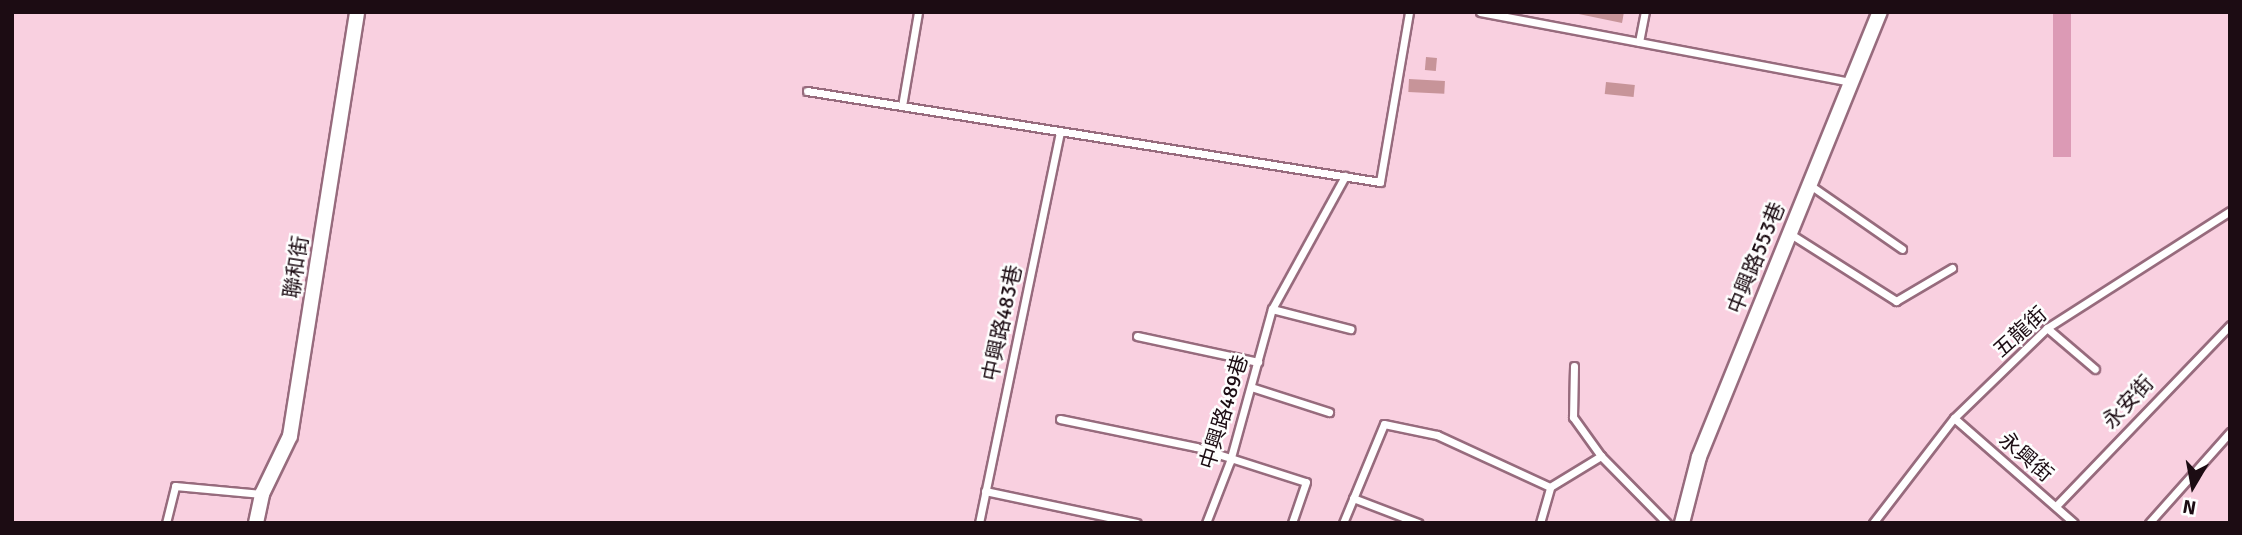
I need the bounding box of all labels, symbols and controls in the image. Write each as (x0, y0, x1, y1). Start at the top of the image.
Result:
street label: 中興路553巷 (1722, 199, 1790, 317)
street label: 聯和街 (279, 234, 313, 300)
street label: 中興路483巷 (977, 263, 1027, 383)
street label: 五龍街 (1988, 302, 2052, 362)
street label: 中興路489巷 (1195, 352, 1253, 472)
street label: 永安街 (2097, 370, 2159, 434)
street label: 永興街 (1994, 427, 2058, 487)
north arrow (2158, 451, 2228, 521)
text: N (2181, 494, 2198, 520)

